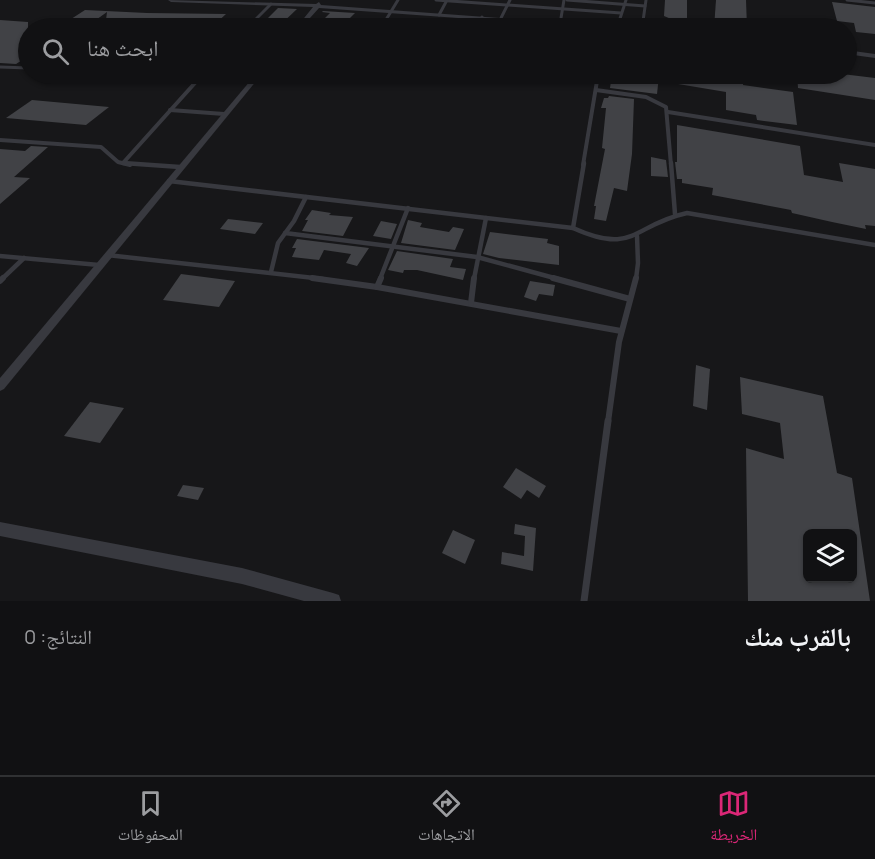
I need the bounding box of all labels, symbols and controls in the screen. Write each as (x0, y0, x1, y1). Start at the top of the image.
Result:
search box (18, 18, 857, 84)
text: ابحث هنا (87, 33, 158, 63)
icon: search (39, 35, 72, 68)
map controls (803, 529, 857, 583)
button: layers (803, 529, 857, 583)
text: بالقرب منك (744, 618, 851, 654)
text: النتائج: 0 (24, 623, 92, 650)
tab: المحفوظات (118, 787, 183, 850)
tab: الاتجاهات (418, 787, 475, 850)
tab: الخريطة (710, 787, 757, 850)

